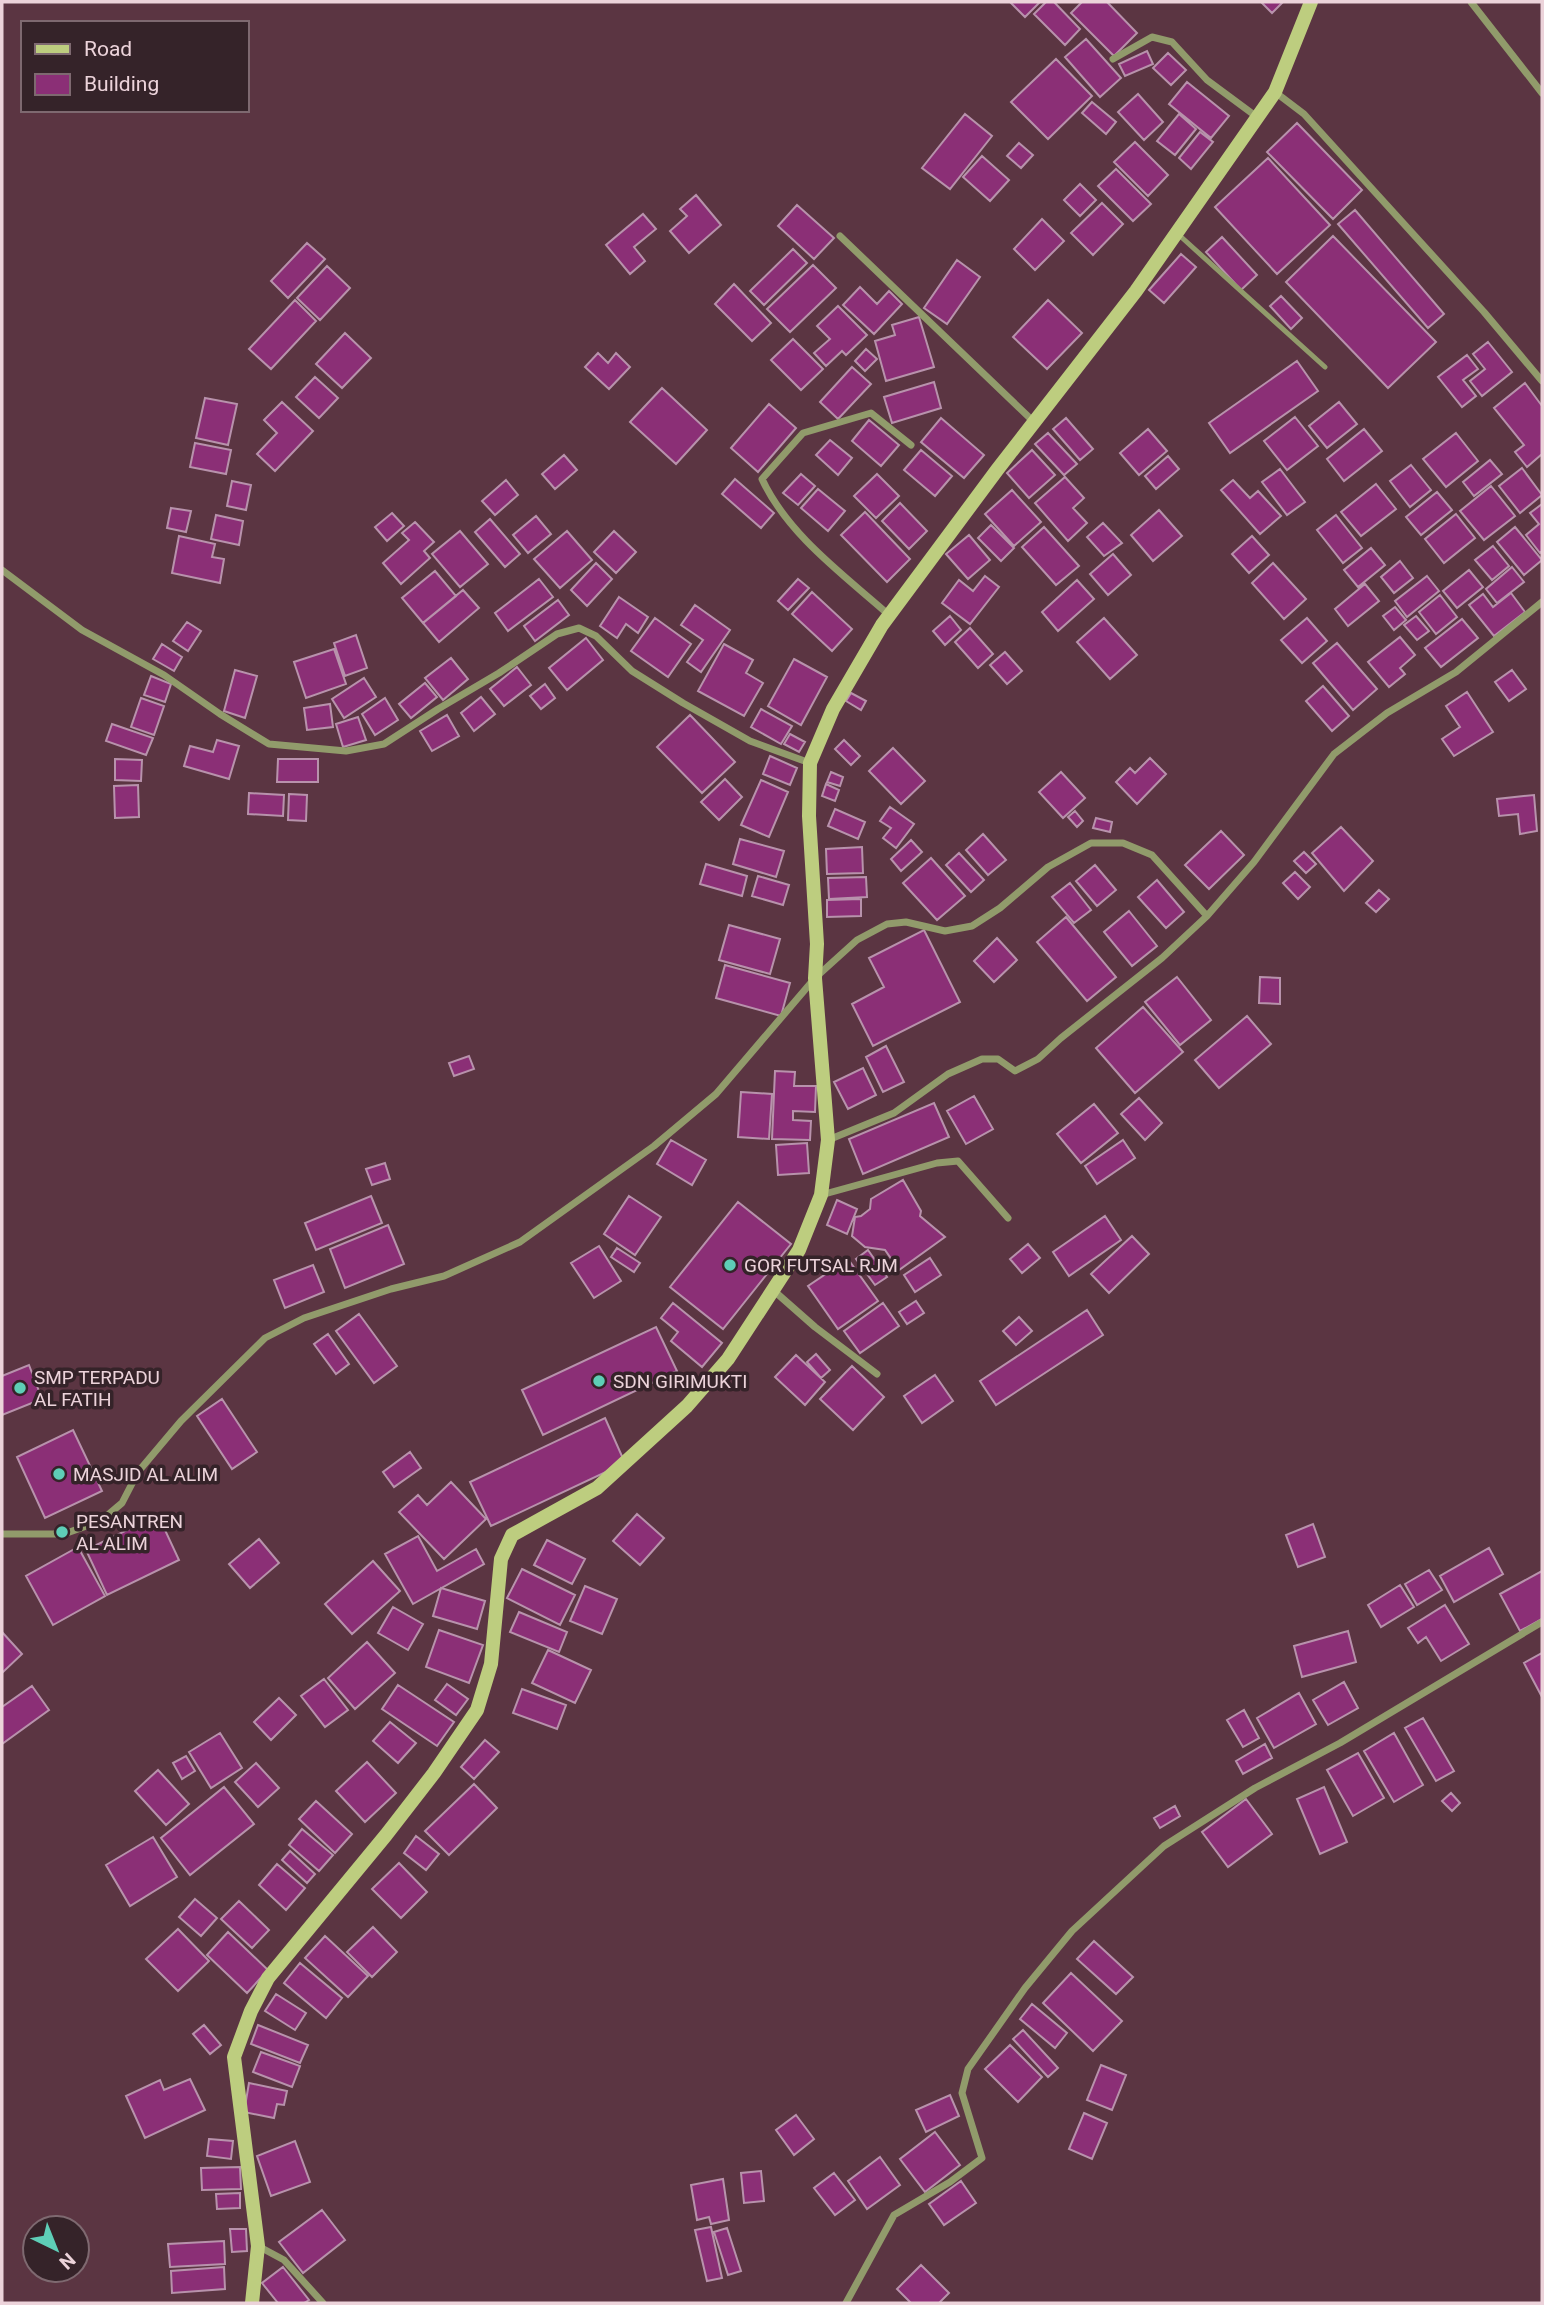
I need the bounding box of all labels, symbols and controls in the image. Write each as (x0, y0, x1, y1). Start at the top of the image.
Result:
legend (21, 21, 248, 112)
text: Road (84, 37, 132, 61)
text: Building (84, 72, 159, 96)
place label: GOR FUTSAL RJM (744, 1254, 898, 1277)
marker: GOR FUTSAL RJM (722, 1257, 738, 1273)
place label: SMP TERPADU AL FATIH (34, 1366, 160, 1411)
place label: SDN GIRIMUKTI (613, 1370, 747, 1393)
marker: SDN GIRIMUKTI (591, 1373, 607, 1389)
marker: SMP TERPADU AL FATIH (12, 1380, 28, 1396)
place label: MASJID AL ALIM (73, 1463, 218, 1486)
marker: MASJID AL ALIM (51, 1466, 67, 1482)
place label: PESANTREN AL ALIM (76, 1510, 183, 1555)
marker: PESANTREN AL ALIM (54, 1524, 70, 1540)
north arrow (21, 2214, 91, 2284)
text: N (55, 2248, 80, 2274)

